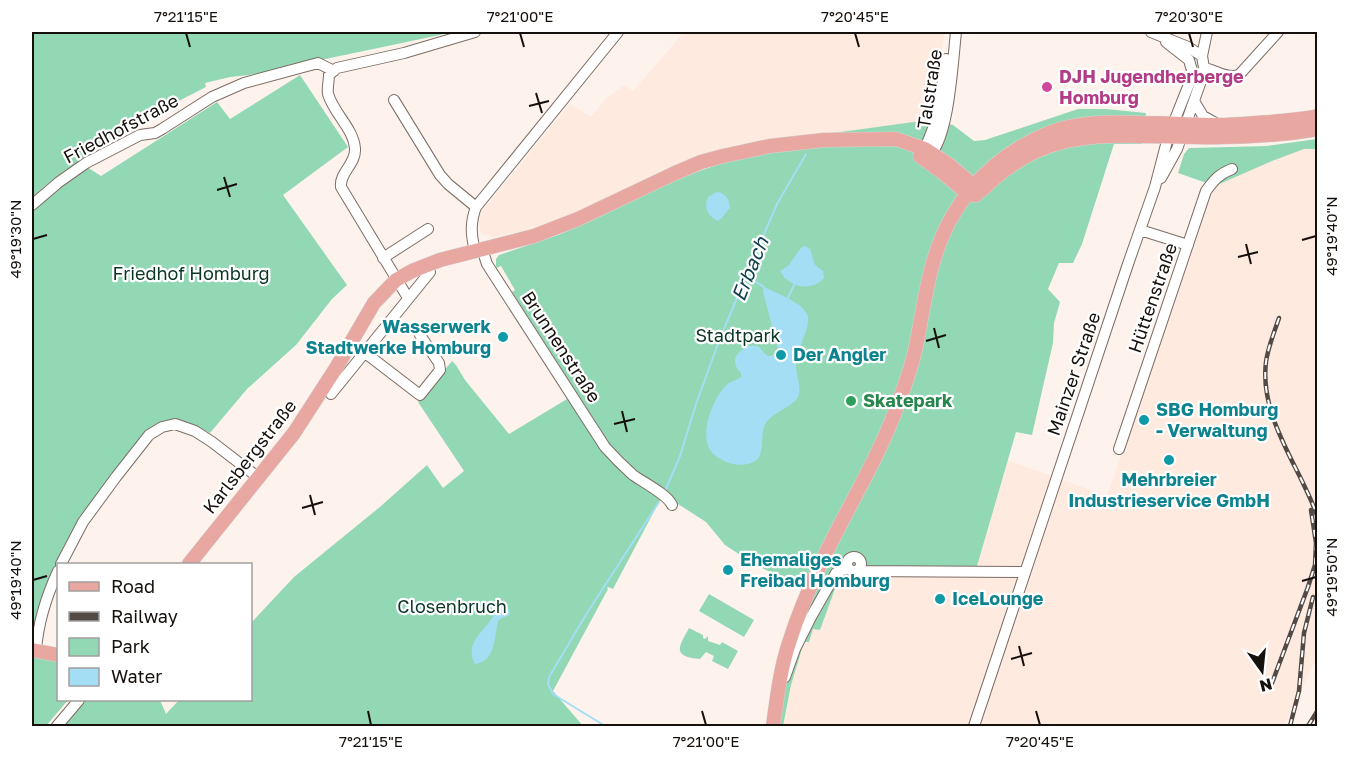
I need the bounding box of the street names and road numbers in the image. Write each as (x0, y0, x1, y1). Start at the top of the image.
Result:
street label: Talstraße (912, 48, 946, 130)
street label: Friedhofstraße (59, 89, 182, 168)
street label: Hüttenstraße (1123, 240, 1181, 356)
street label: Brunnenstraße (518, 287, 606, 406)
street label: Mainzer Straße (1042, 309, 1104, 438)
street label: Karlsbergstraße (198, 395, 301, 518)

